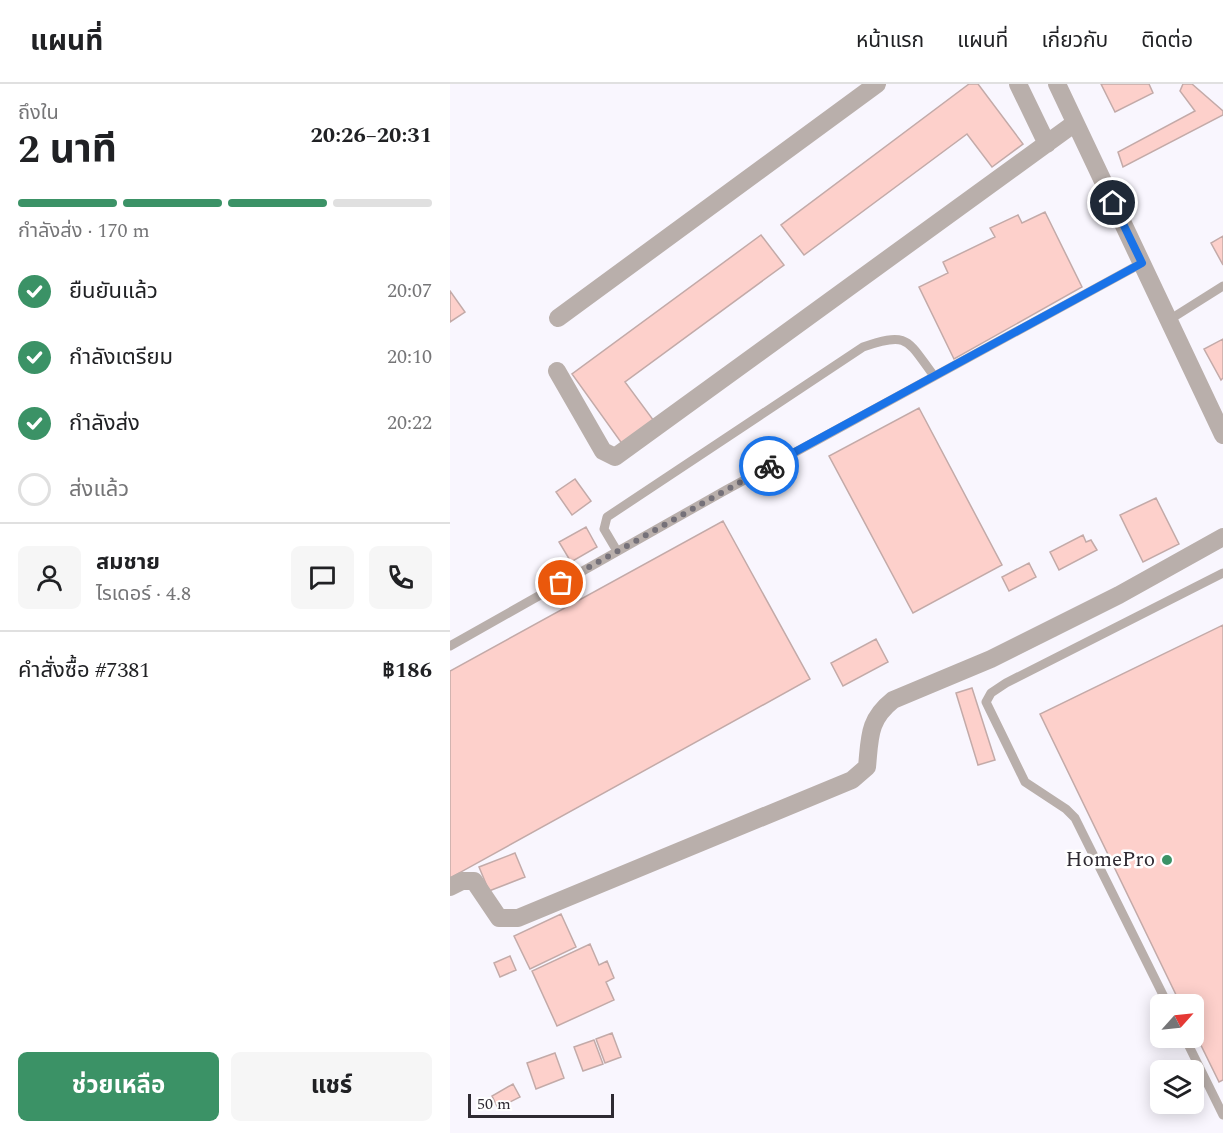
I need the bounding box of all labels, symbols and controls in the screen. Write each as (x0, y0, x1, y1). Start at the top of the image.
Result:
text: แผนที่ (30, 20, 103, 63)
text: หน้าแรก (856, 25, 924, 57)
text: แผนที่ (957, 25, 1008, 57)
text: เกี่ยวกับ (1041, 25, 1108, 57)
text: ติดต่อ (1141, 25, 1193, 57)
text: ถึงใน (18, 98, 59, 128)
text: 20:26–20:31 (310, 119, 432, 152)
text: 2 นาที (18, 121, 117, 180)
pin (1087, 177, 1138, 228)
icon: home (1096, 186, 1129, 219)
text: กำลังส่ง · 170 m (18, 216, 150, 246)
icon: check (18, 275, 51, 308)
text: ยืนยันแล้ว (69, 275, 158, 308)
text: 20:07 (387, 276, 432, 306)
icon: check (18, 341, 51, 374)
text: กำลังเตรียม (69, 341, 173, 374)
text: 20:10 (387, 342, 432, 372)
icon: check (18, 407, 51, 440)
text: กำลังส่ง (69, 407, 140, 440)
text: 20:22 (387, 408, 432, 438)
courier (739, 436, 799, 496)
icon: bike (753, 450, 786, 483)
text: ส่งแล้ว (69, 473, 129, 506)
button: person (18, 546, 81, 609)
text: สมชาย (96, 546, 160, 579)
button: chat (291, 546, 354, 609)
button: phone (369, 546, 432, 609)
pin (535, 557, 586, 608)
icon: bag (544, 566, 577, 599)
text: ไรเดอร์ · 4.8 (96, 579, 191, 609)
text: คำสั่งซื้อ #7381 (18, 654, 150, 687)
text: ฿186 (382, 654, 432, 687)
place label: HomePro (1066, 844, 1155, 876)
marker: HomePro (1160, 853, 1174, 867)
north arrow (1150, 994, 1204, 1048)
map controls (1150, 994, 1204, 1114)
button: ช่วยเหลือ (18, 1052, 219, 1121)
button: แชร์ (231, 1052, 432, 1121)
button: layers (1150, 1060, 1204, 1114)
scale bar (468, 1091, 614, 1118)
text: 50 m (477, 1092, 511, 1116)

